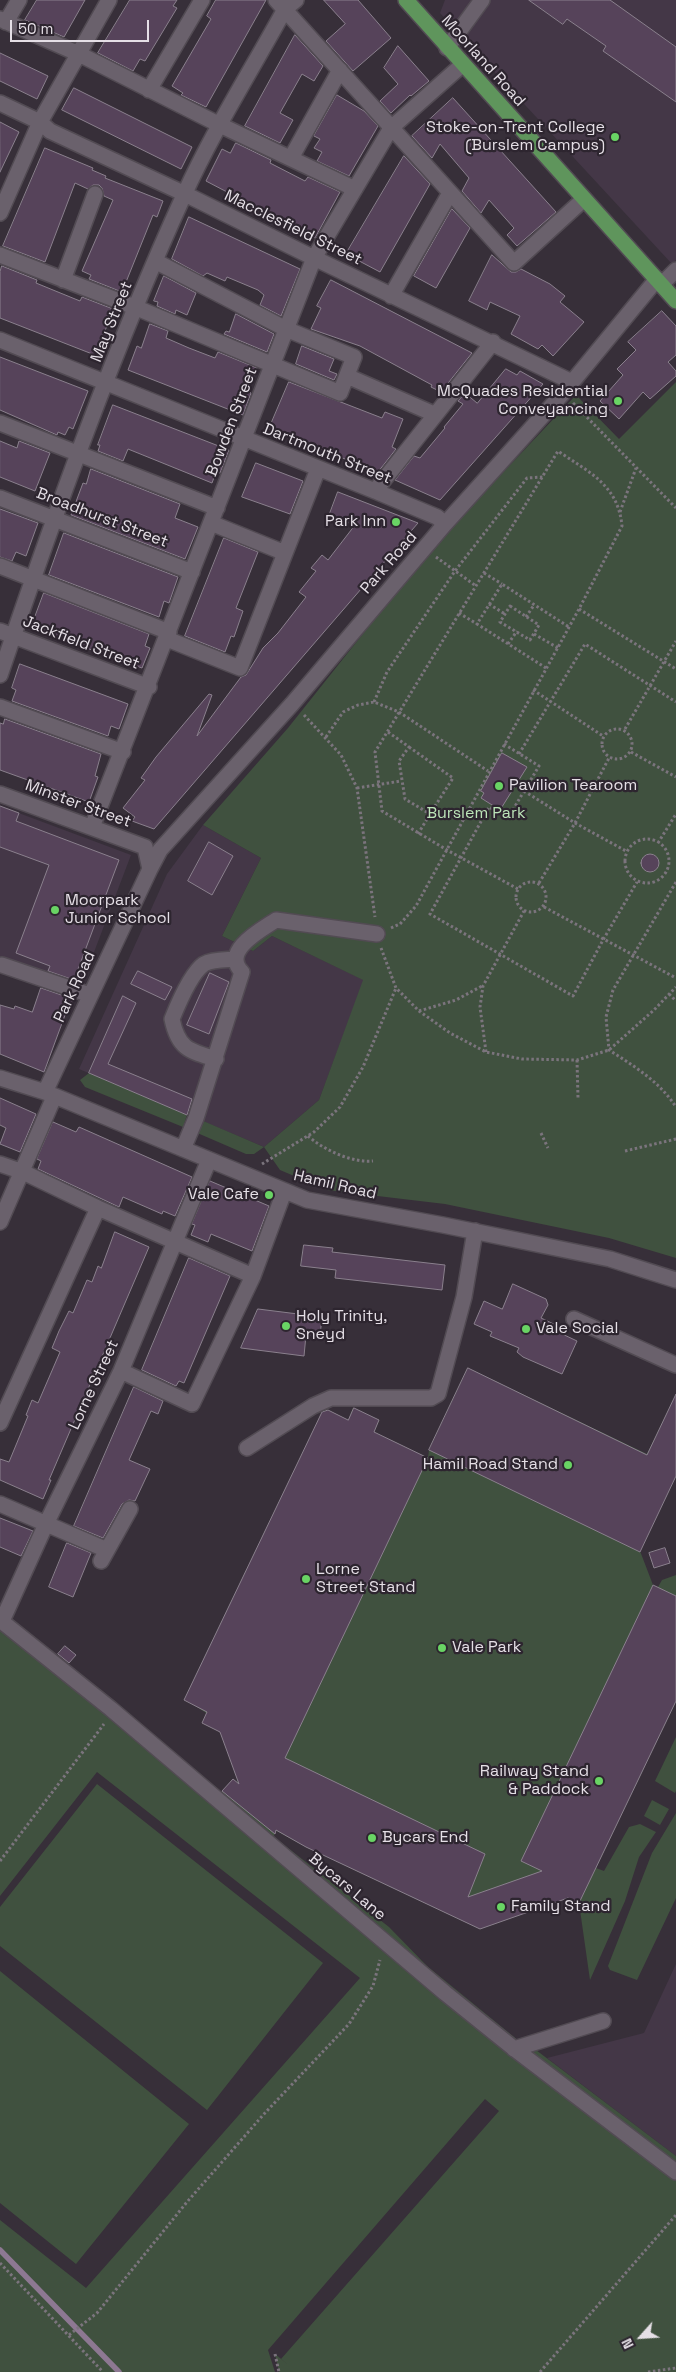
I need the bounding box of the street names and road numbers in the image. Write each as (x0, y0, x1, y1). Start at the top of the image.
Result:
street label: Moorland Road (437, 11, 529, 111)
street label: Macclesfield Street (221, 186, 365, 270)
street label: May Street (87, 279, 137, 365)
street label: Bowden Street (202, 365, 262, 479)
street label: Dartmouth Street (260, 419, 394, 489)
street label: Broadhurst Street (33, 484, 171, 552)
street label: Park Road (357, 528, 421, 598)
street label: Jackfield Street (20, 612, 142, 674)
street label: Minster Street (22, 776, 134, 832)
street label: Park Road (50, 948, 100, 1026)
street label: Hamil Road (292, 1166, 378, 1204)
street label: Lorne Street (65, 1337, 123, 1433)
street label: Bycars Lane (305, 1849, 389, 1925)

